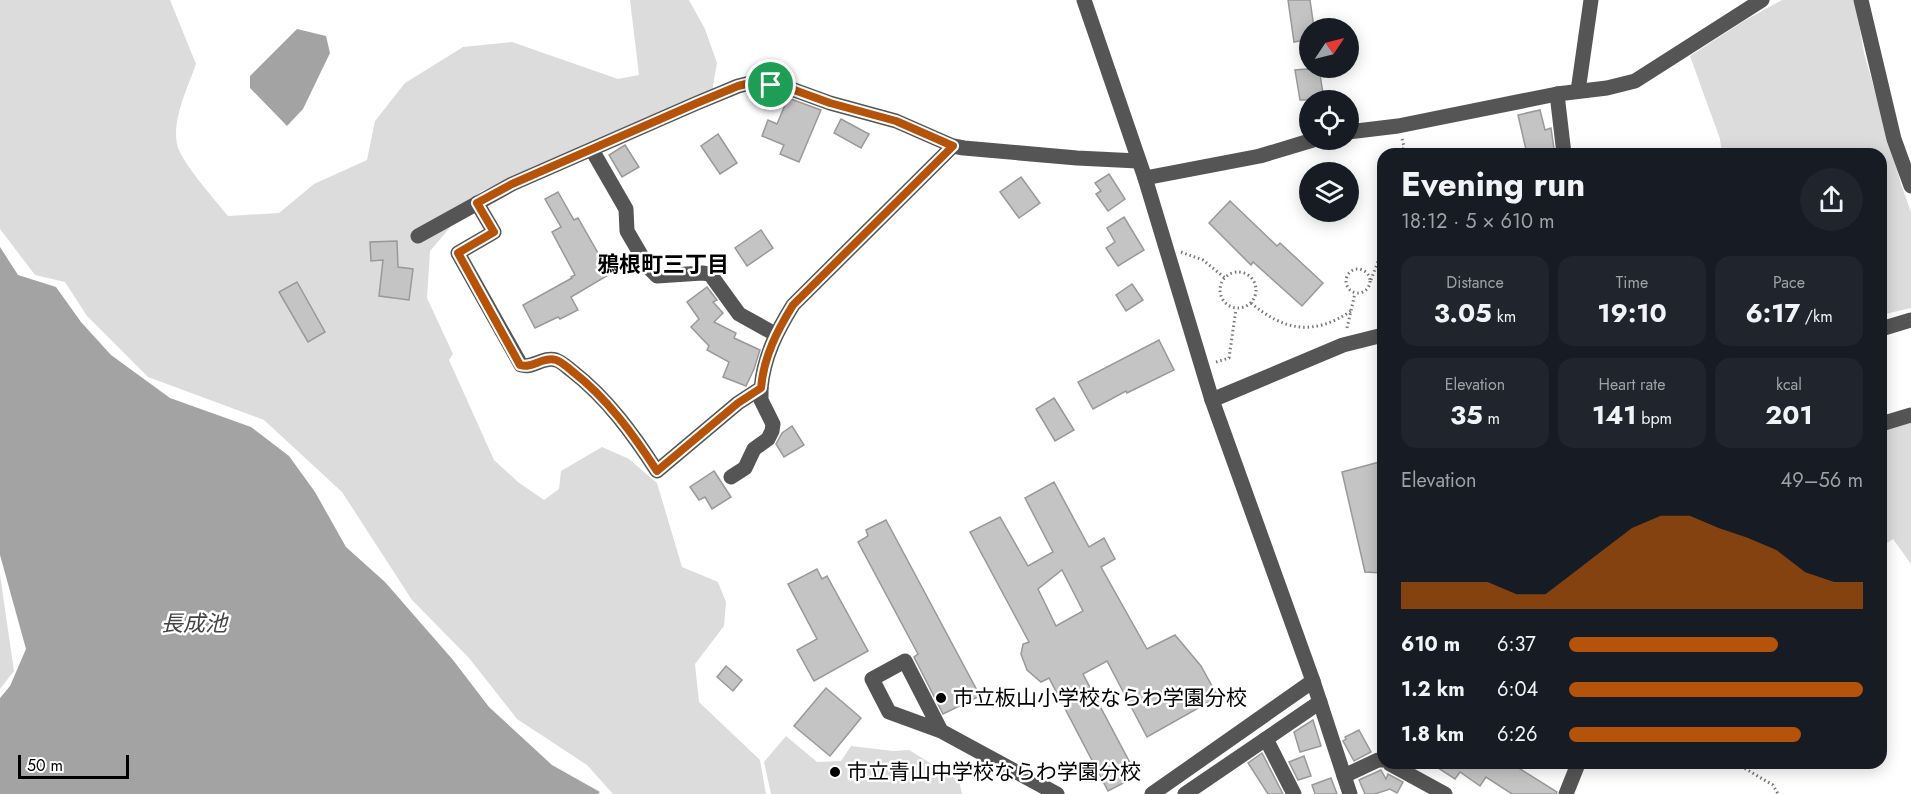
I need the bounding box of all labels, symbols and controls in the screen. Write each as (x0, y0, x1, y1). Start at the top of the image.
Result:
north arrow (1299, 18, 1359, 78)
map controls (1299, 18, 1359, 222)
pin (745, 59, 796, 110)
icon: arrive (754, 68, 787, 101)
button: locate (1299, 90, 1359, 150)
text: Evening run (1401, 161, 1585, 208)
button: layers (1299, 162, 1359, 222)
button: share (1800, 168, 1863, 231)
text: 18:12 · 5 × 610 m (1401, 207, 1555, 236)
district label: 鴉根町三丁目 (597, 248, 729, 280)
text: Distance (1446, 271, 1504, 294)
text: Time (1616, 271, 1648, 294)
text: Pace (1773, 271, 1805, 294)
text: 3.05 (1434, 294, 1492, 332)
text: 19:10 (1597, 294, 1667, 332)
text: 6:17 (1745, 294, 1800, 332)
text: km (1492, 305, 1516, 328)
text: /km (1800, 305, 1833, 328)
text: Elevation (1445, 373, 1505, 396)
text: Heart rate (1599, 373, 1665, 396)
text: kcal (1776, 373, 1802, 396)
text: 35 (1450, 396, 1483, 434)
text: 141 (1592, 396, 1637, 434)
text: 201 (1765, 396, 1813, 434)
text: m (1483, 407, 1500, 430)
text: bpm (1637, 407, 1672, 430)
text: Elevation (1401, 466, 1476, 495)
text: 49–56 m (1781, 466, 1863, 495)
water label: 長成池 (161, 607, 229, 639)
text: 610 m (1401, 630, 1460, 659)
text: 6:37 (1497, 630, 1536, 659)
text: 1.2 km (1401, 675, 1465, 704)
text: 6:04 (1497, 675, 1538, 704)
place label: 市立板山小学校ならわ学園分校 (953, 683, 1247, 713)
marker: 市立板山小学校ならわ学園分校 (934, 691, 948, 705)
text: 1.8 km (1401, 720, 1464, 749)
text: 6:26 (1497, 720, 1537, 749)
scale bar (18, 752, 129, 780)
text: 50 m (27, 754, 63, 777)
place label: 市立青山中学校ならわ学園分校 (847, 757, 1141, 787)
marker: 市立青山中学校ならわ学園分校 (828, 765, 842, 779)

